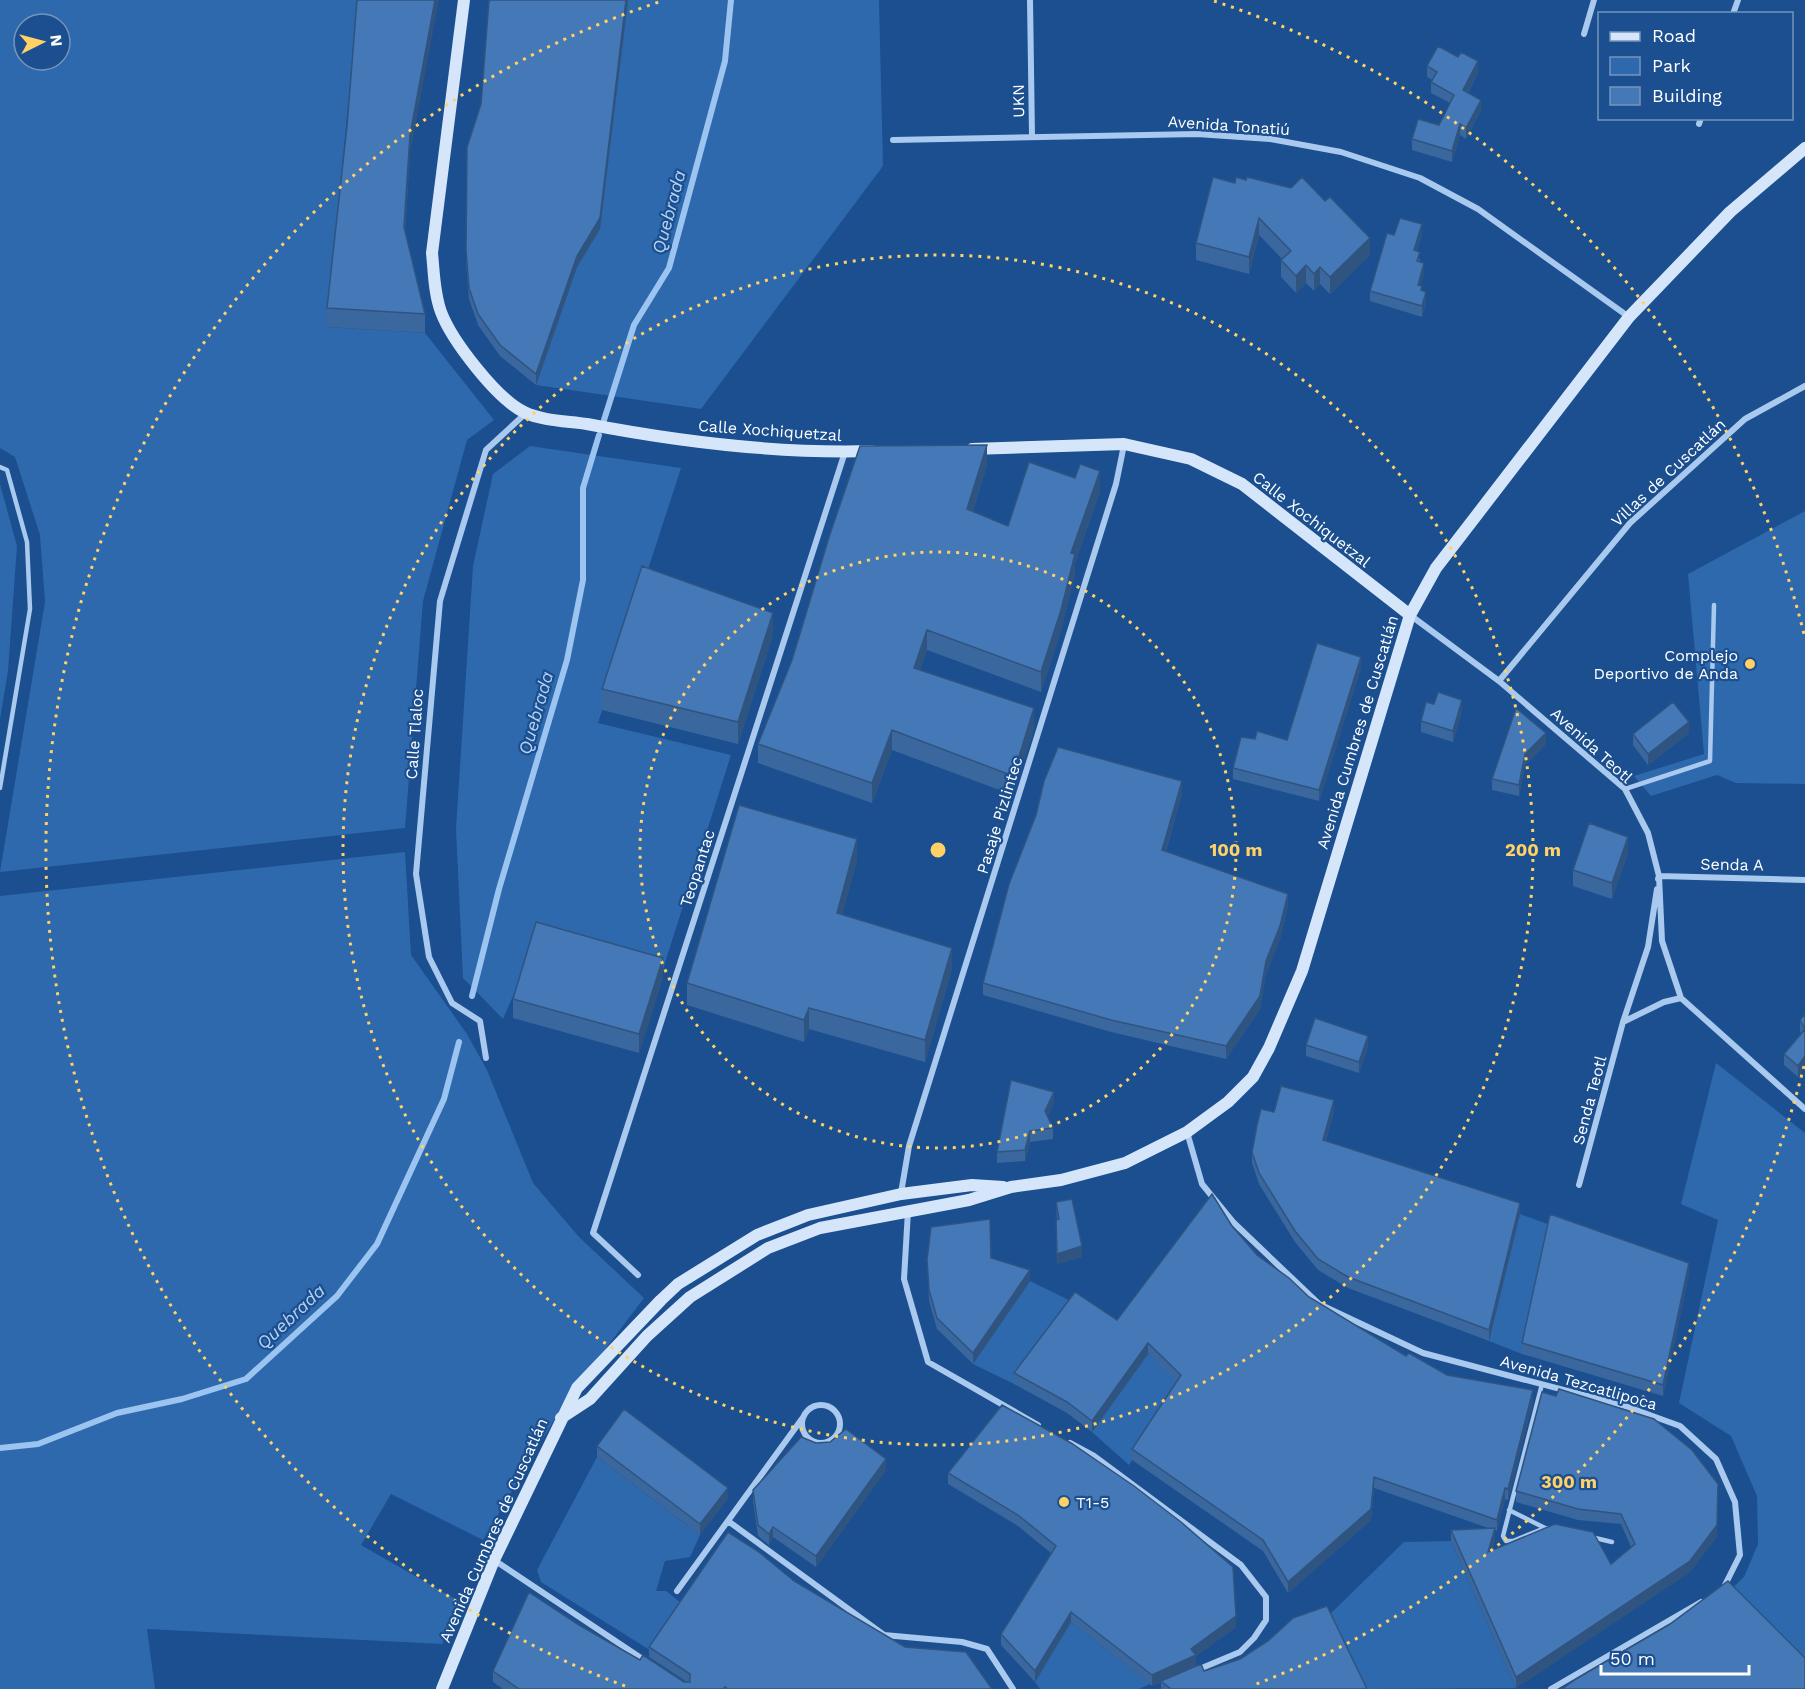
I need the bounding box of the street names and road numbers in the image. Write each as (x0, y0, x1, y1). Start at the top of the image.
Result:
street label: UKN (1009, 84, 1028, 118)
street label: Avenida Tonatiú (1167, 112, 1291, 139)
street label: Villas de Cuscatlán (1607, 414, 1730, 530)
street label: Calle Xochiquetzal (697, 416, 843, 445)
street label: Calle Xochiquetzal (1249, 468, 1374, 571)
street label: Avenida Cumbres de Cuscatlán (1313, 613, 1402, 851)
street label: Calle Tlaloc (402, 688, 427, 780)
street label: Avenida Teotl (1547, 704, 1637, 787)
street label: Pasaje Pizlintec (973, 754, 1026, 876)
street label: Teopantac (676, 827, 719, 909)
street label: Senda A (1700, 854, 1764, 875)
street label: Senda Teotl (1568, 1053, 1611, 1147)
street label: Avenida Tezcatlipoca (1498, 1351, 1659, 1414)
street label: Avenida Cumbres de Cuscatlán (435, 1415, 552, 1645)

